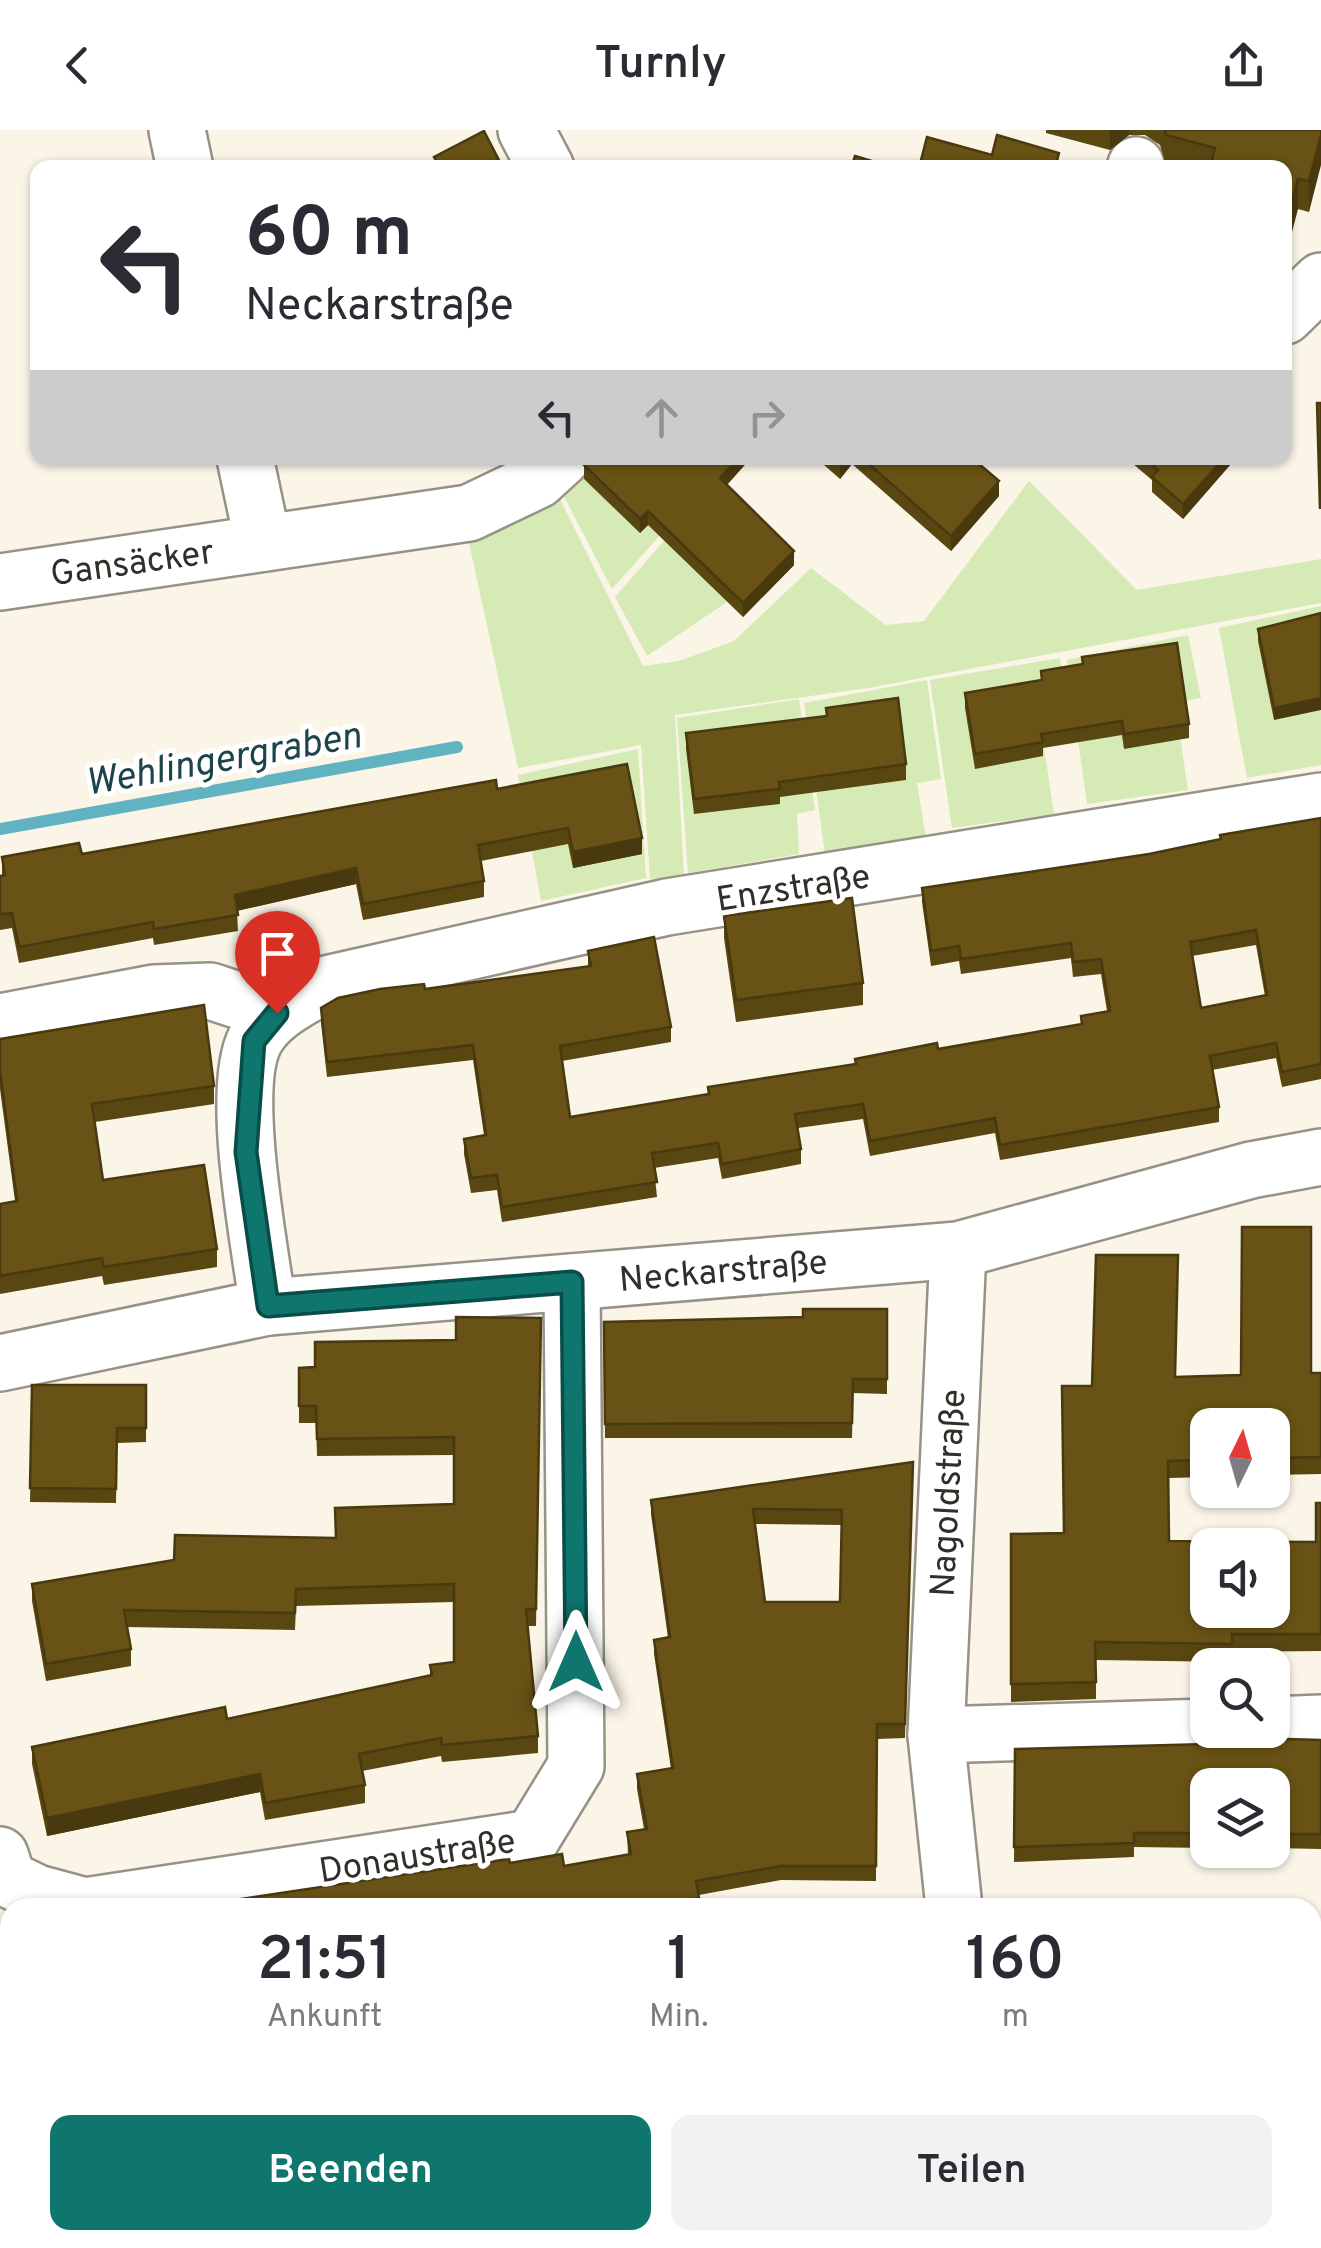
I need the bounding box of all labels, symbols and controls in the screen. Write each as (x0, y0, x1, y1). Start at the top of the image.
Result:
text: Turnly (594, 37, 727, 94)
icon: back (50, 38, 105, 93)
icon: share (1216, 38, 1271, 93)
text: 60 m (245, 192, 413, 281)
icon: left (80, 200, 210, 330)
text: Neckarstraße (245, 279, 514, 336)
icon: left (529, 390, 584, 445)
icon: ahead (634, 390, 689, 445)
icon: right (739, 390, 794, 445)
street label: Gansäcker (48, 532, 217, 598)
water label: Wehlingergraben (82, 713, 366, 810)
street label: Enzstraße (713, 856, 874, 924)
pin (235, 911, 320, 1014)
icon: arrive (250, 926, 305, 981)
street label: Neckarstraße (617, 1242, 829, 1304)
street label: Nagoldstraße (923, 1388, 977, 1598)
north arrow (1190, 1408, 1290, 1508)
map controls (1190, 1408, 1290, 1868)
button: sound (1190, 1528, 1290, 1628)
position arrow (524, 1610, 628, 1714)
button: search (1190, 1648, 1290, 1748)
button: layers (1190, 1768, 1290, 1868)
street label: Donaustraße (316, 1821, 519, 1895)
text: 21:51 (257, 1925, 392, 2001)
text: 1 (667, 1925, 690, 2001)
text: 160 (966, 1925, 1065, 2001)
text: Ankunft (267, 1998, 382, 2038)
text: Min. (649, 1998, 708, 2038)
text: m (1002, 1998, 1029, 2038)
button: Beenden (50, 2115, 651, 2230)
button: Teilen (671, 2115, 1272, 2230)

